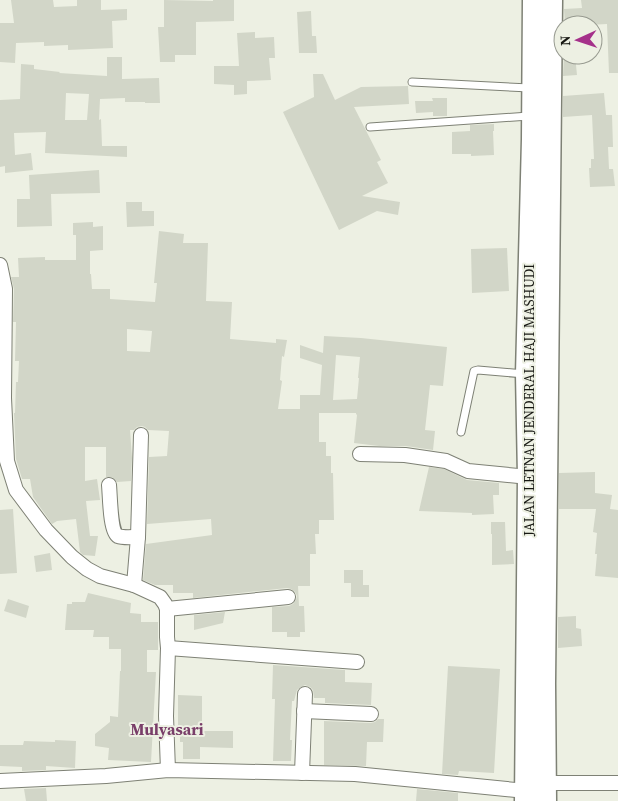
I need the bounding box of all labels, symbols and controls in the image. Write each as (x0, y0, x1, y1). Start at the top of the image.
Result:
north arrow (553, 15, 603, 65)
text: N (555, 35, 575, 46)
street label: JALAN LETNAN JENDERAL HAJI MASHUDI (519, 264, 539, 537)
district label: Mulyasari (130, 718, 204, 740)

